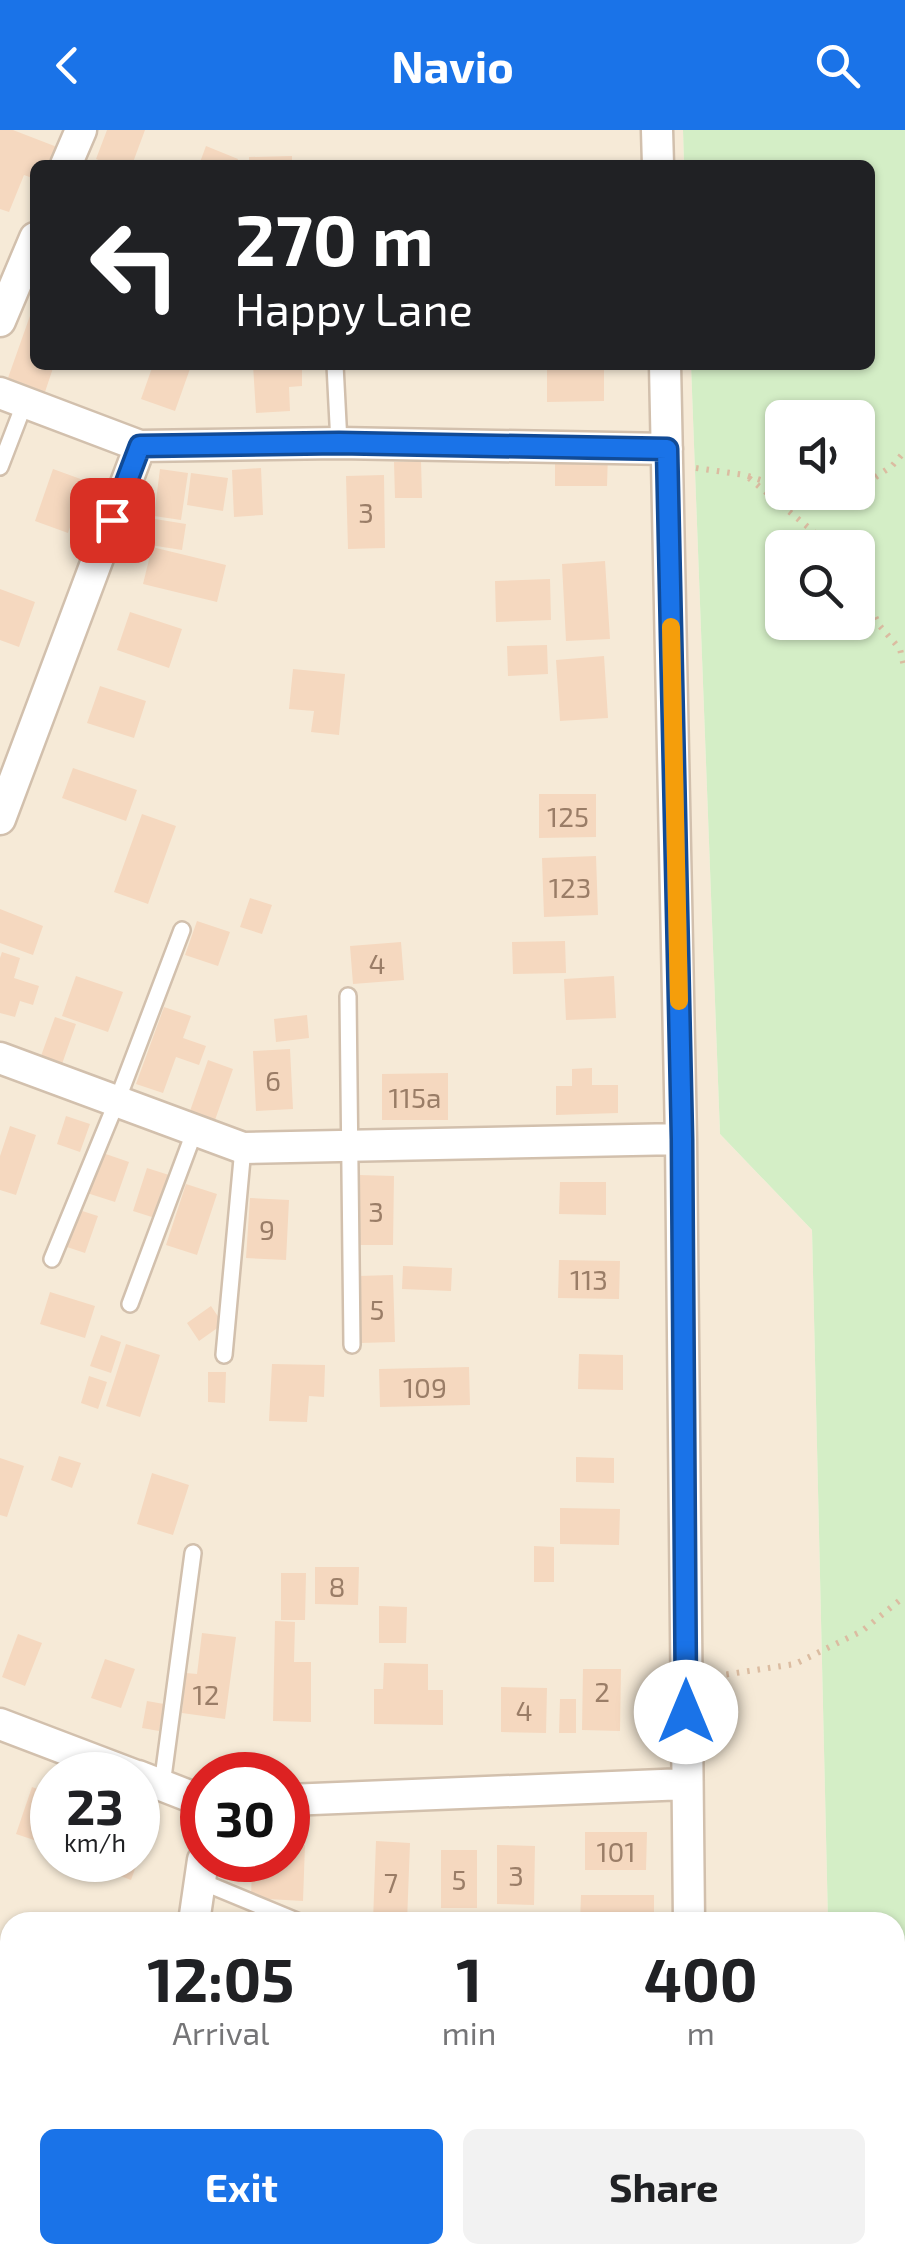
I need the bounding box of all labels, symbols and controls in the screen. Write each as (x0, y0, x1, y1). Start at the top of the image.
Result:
icon: back (40, 38, 95, 93)
text: Navio (391, 38, 514, 92)
icon: search (810, 38, 865, 93)
text: 270 m (235, 196, 434, 280)
icon: left (70, 200, 200, 330)
text: Happy Lane (235, 281, 473, 335)
map controls (765, 400, 875, 640)
button: sound (765, 400, 875, 510)
pin (70, 478, 155, 563)
icon: arrive (85, 493, 140, 548)
house number: 3 (358, 495, 374, 529)
button: search (765, 530, 875, 640)
house number: 125 (547, 799, 589, 833)
house number: 123 (549, 870, 591, 904)
house number: 4 (368, 946, 386, 980)
house number: 6 (265, 1063, 281, 1097)
house number: 115а (389, 1080, 441, 1114)
house number: 3 (368, 1194, 384, 1228)
house number: 9 (259, 1212, 275, 1246)
house number: 113 (570, 1262, 608, 1296)
house number: 5 (369, 1292, 385, 1326)
house number: 109 (403, 1370, 447, 1404)
house number: 8 (329, 1569, 346, 1603)
position arrow (634, 1660, 738, 1764)
house number: 2 (594, 1674, 610, 1708)
house number: 12 (193, 1677, 219, 1711)
house number: 4 (515, 1693, 533, 1727)
speed limit sign: 30 (180, 1752, 310, 1882)
text: 23 (66, 1775, 124, 1835)
text: km/h (64, 1827, 126, 1857)
house number: 101 (596, 1834, 636, 1868)
house number: 3 (508, 1858, 524, 1892)
house number: 5 (451, 1862, 467, 1896)
house number: 7 (384, 1865, 398, 1899)
text: 12:05 (147, 1942, 295, 2014)
text: 1 (456, 1942, 482, 2014)
text: 400 (644, 1942, 758, 2014)
text: Arrival (172, 2013, 270, 2051)
text: min (442, 2013, 496, 2051)
text: m (687, 2013, 715, 2051)
button: Exit (40, 2129, 443, 2244)
button: Share (463, 2129, 865, 2244)

